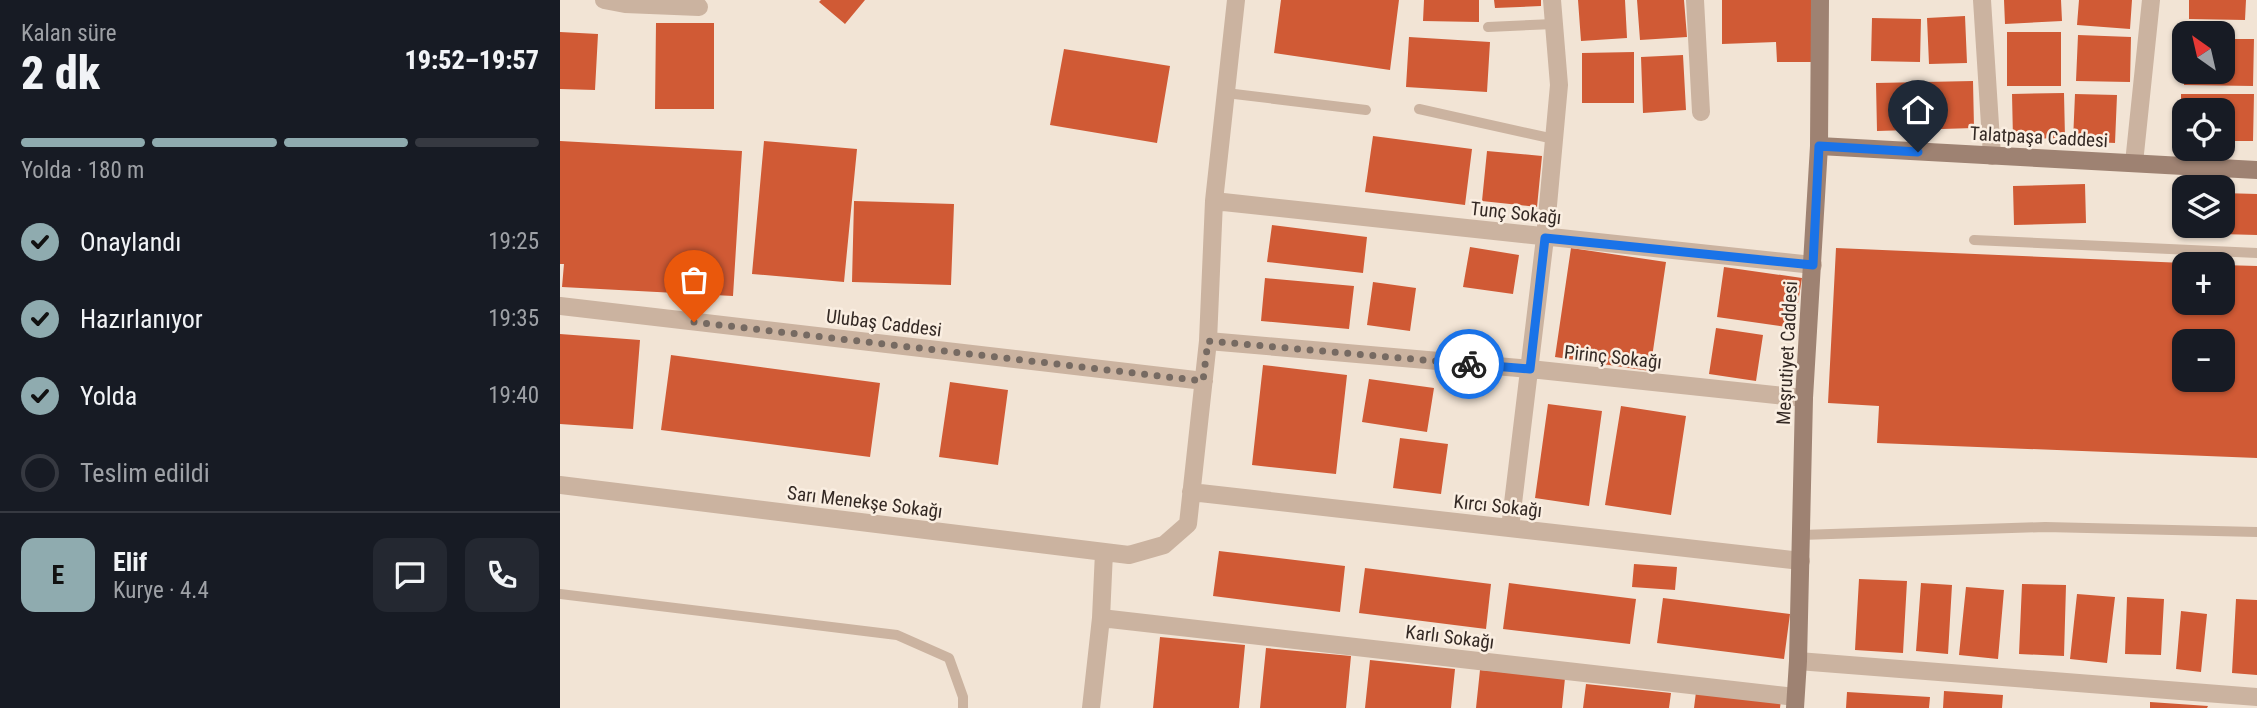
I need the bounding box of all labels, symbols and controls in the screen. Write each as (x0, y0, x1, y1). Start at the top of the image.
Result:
text: Kalan süre (21, 20, 116, 47)
north arrow (2172, 21, 2235, 84)
map controls (2172, 21, 2235, 392)
text: 19:52–19:57 (405, 45, 539, 75)
text: 2 dk (21, 46, 100, 100)
pin (1888, 80, 1948, 152)
icon: home (1899, 91, 1937, 129)
button: locate (2172, 98, 2235, 161)
street label: Talatpaşa Caddesi (1969, 122, 2109, 152)
text: Yolda · 180 m (21, 157, 144, 184)
button: layers (2172, 175, 2235, 238)
street label: Tunç Sokağı (1469, 197, 1563, 229)
icon: check (21, 223, 59, 261)
text: Onaylandı (80, 227, 181, 257)
text: 19:25 (488, 228, 539, 255)
pin (664, 250, 724, 322)
button: + (2172, 252, 2235, 315)
icon: bag (675, 261, 713, 299)
street label: Meşrutiyet Caddesi (1772, 280, 1802, 426)
icon: check (21, 300, 59, 338)
text: Hazırlanıyor (80, 304, 203, 334)
street label: Ulubaş Caddesi (825, 304, 943, 342)
text: 19:35 (488, 305, 539, 332)
courier (1434, 329, 1504, 399)
button: − (2172, 329, 2235, 392)
street label: Pirinç Sokağı (1563, 340, 1663, 374)
icon: bike (1450, 345, 1488, 383)
icon: check (21, 377, 59, 415)
text: Yolda (80, 381, 137, 411)
text: 19:40 (488, 382, 539, 409)
text: Teslim edildi (80, 458, 210, 488)
street label: Sarı Menekşe Sokağı (786, 481, 944, 523)
street label: Kırcı Sokağı (1453, 490, 1543, 522)
button: chat (373, 538, 447, 612)
button: phone (465, 538, 539, 612)
text: Elif (113, 547, 147, 577)
text: E (52, 560, 64, 590)
text: Kurye · 4.4 (113, 577, 209, 604)
street label: Karlı Sokağı (1404, 620, 1496, 654)

